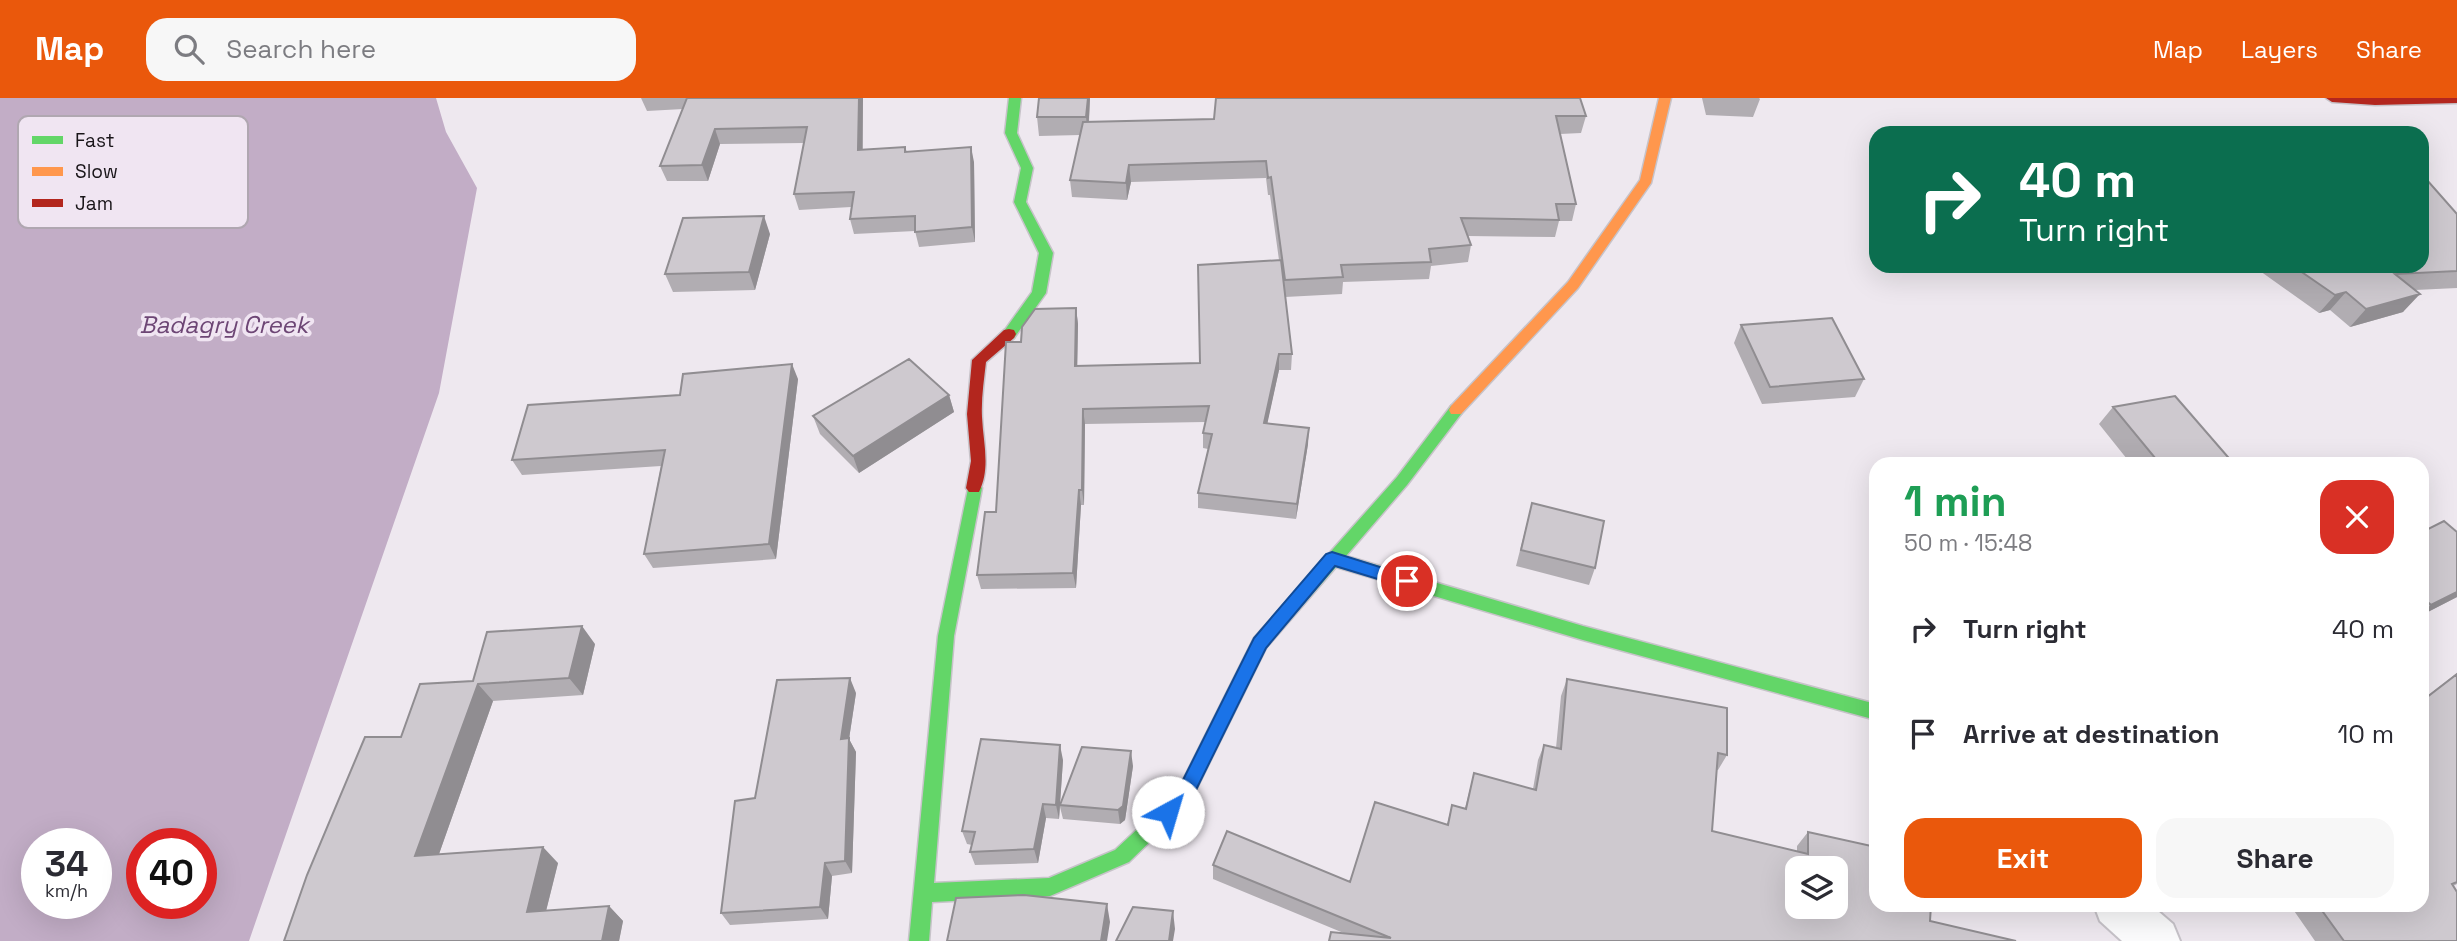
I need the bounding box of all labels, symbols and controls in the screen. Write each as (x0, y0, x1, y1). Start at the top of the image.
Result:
search box (146, 18, 636, 81)
text: Map (35, 28, 104, 70)
icon: search (170, 30, 208, 68)
text: Search here (226, 32, 376, 66)
text: Map (2153, 34, 2203, 65)
text: Layers (2241, 34, 2318, 65)
text: Share (2356, 34, 2422, 65)
legend (18, 116, 248, 228)
text: Fast (75, 128, 115, 153)
text: 40 m (2019, 149, 2136, 211)
icon: right (1904, 154, 1995, 245)
text: Slow (75, 159, 118, 184)
text: Jam (75, 191, 113, 216)
text: Turn right (2019, 210, 2169, 250)
water label: Badagry Creek (140, 309, 312, 340)
text: 1 min (1904, 475, 2007, 528)
button: close (2320, 480, 2394, 554)
text: 50 m · 15:48 (1904, 528, 2032, 558)
pin (1377, 551, 1437, 611)
icon: arrive (1388, 562, 1426, 600)
icon: right (1904, 610, 1942, 648)
text: Turn right (1963, 612, 2087, 646)
text: 40 m (2332, 612, 2394, 646)
icon: arrive (1904, 715, 1942, 753)
text: Arrive at destination (1963, 717, 2220, 751)
text: 10 m (2337, 717, 2394, 751)
position arrow (1131, 775, 1205, 849)
button: Exit (1904, 818, 2142, 898)
button: Share (2156, 818, 2394, 898)
speed limit sign: 40 (126, 828, 217, 919)
text: 34 (45, 842, 88, 886)
map controls (1785, 856, 1848, 919)
button: layers (1785, 856, 1848, 919)
text: km/h (45, 879, 88, 902)

